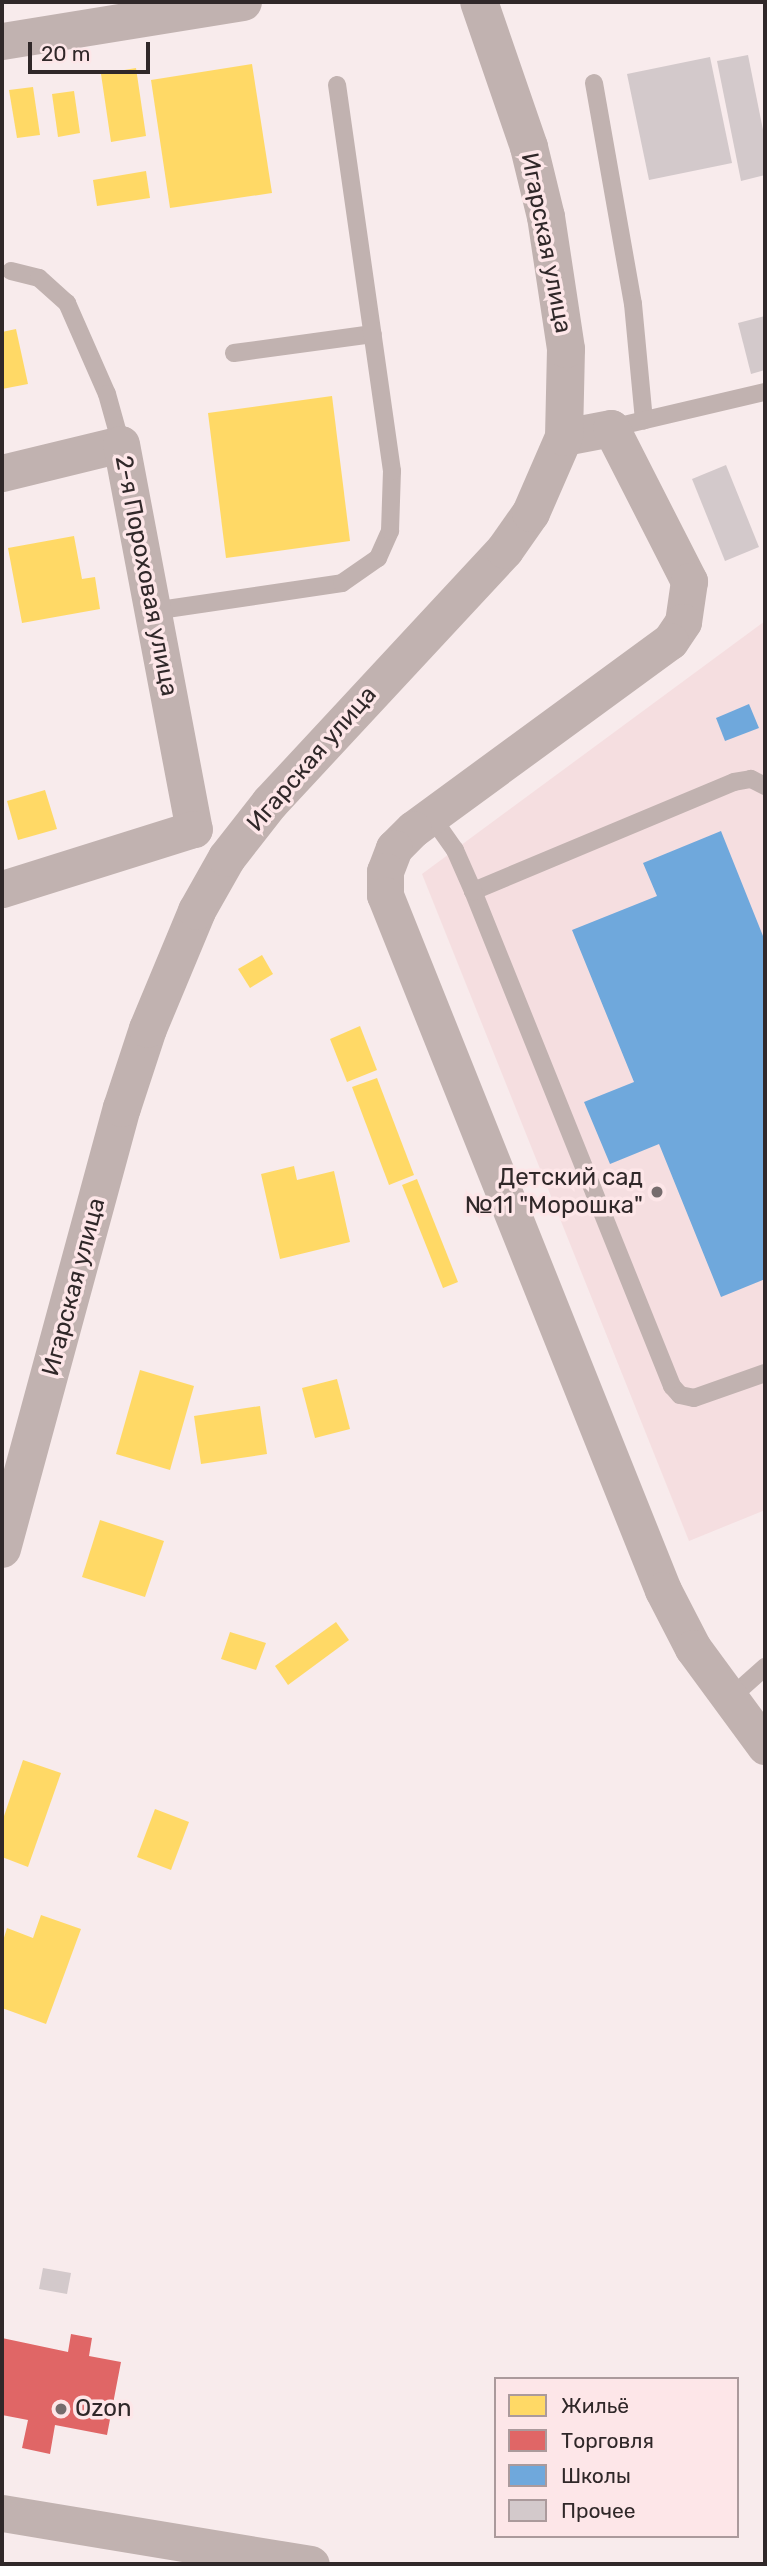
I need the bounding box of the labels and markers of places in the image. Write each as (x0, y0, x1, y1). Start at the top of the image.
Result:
place label: Детский сад №11 "Морошка" (465, 1164, 643, 1220)
marker: Детский сад №11 "Морошка" (649, 1184, 665, 1200)
place label: Ozon (75, 2395, 132, 2423)
marker: Ozon (53, 2401, 69, 2417)

